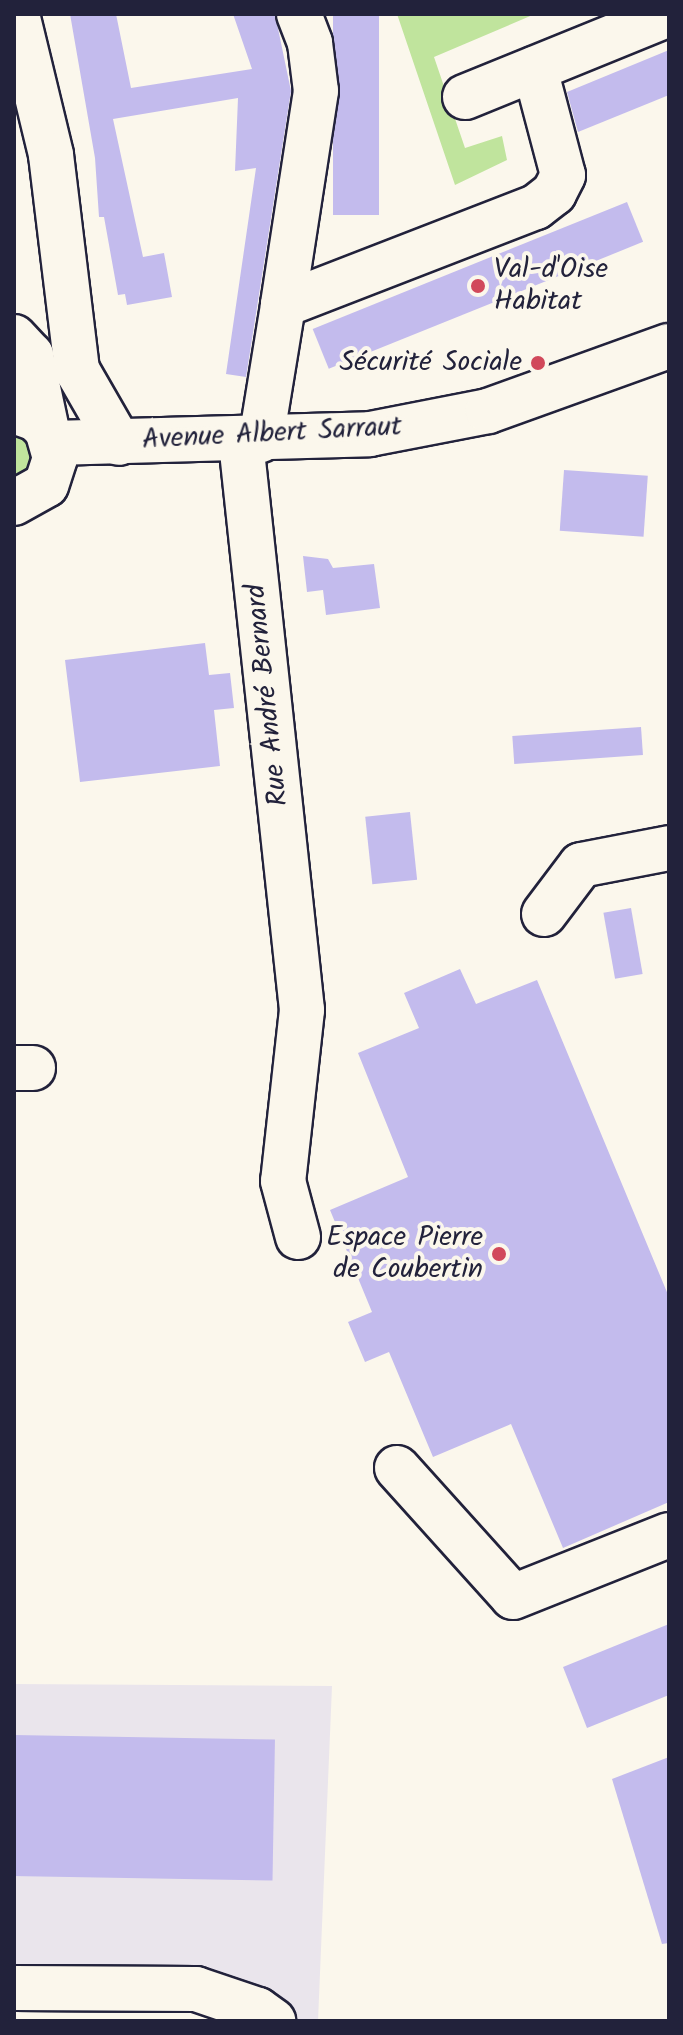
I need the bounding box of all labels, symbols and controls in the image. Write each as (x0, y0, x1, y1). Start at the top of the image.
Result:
place label: Val-d'Oise Habitat (494, 253, 608, 319)
marker: Val-d'Oise Habitat (469, 277, 487, 295)
place label: Sécurité Sociale (339, 346, 522, 380)
marker: Sécurité Sociale (529, 354, 547, 372)
street label: Avenue Albert Sarraut (141, 410, 403, 458)
street label: Rue André Bernard (240, 582, 296, 808)
place label: Espace Pierre de Coubertin (326, 1221, 483, 1287)
marker: Espace Pierre de Coubertin (490, 1245, 508, 1263)

